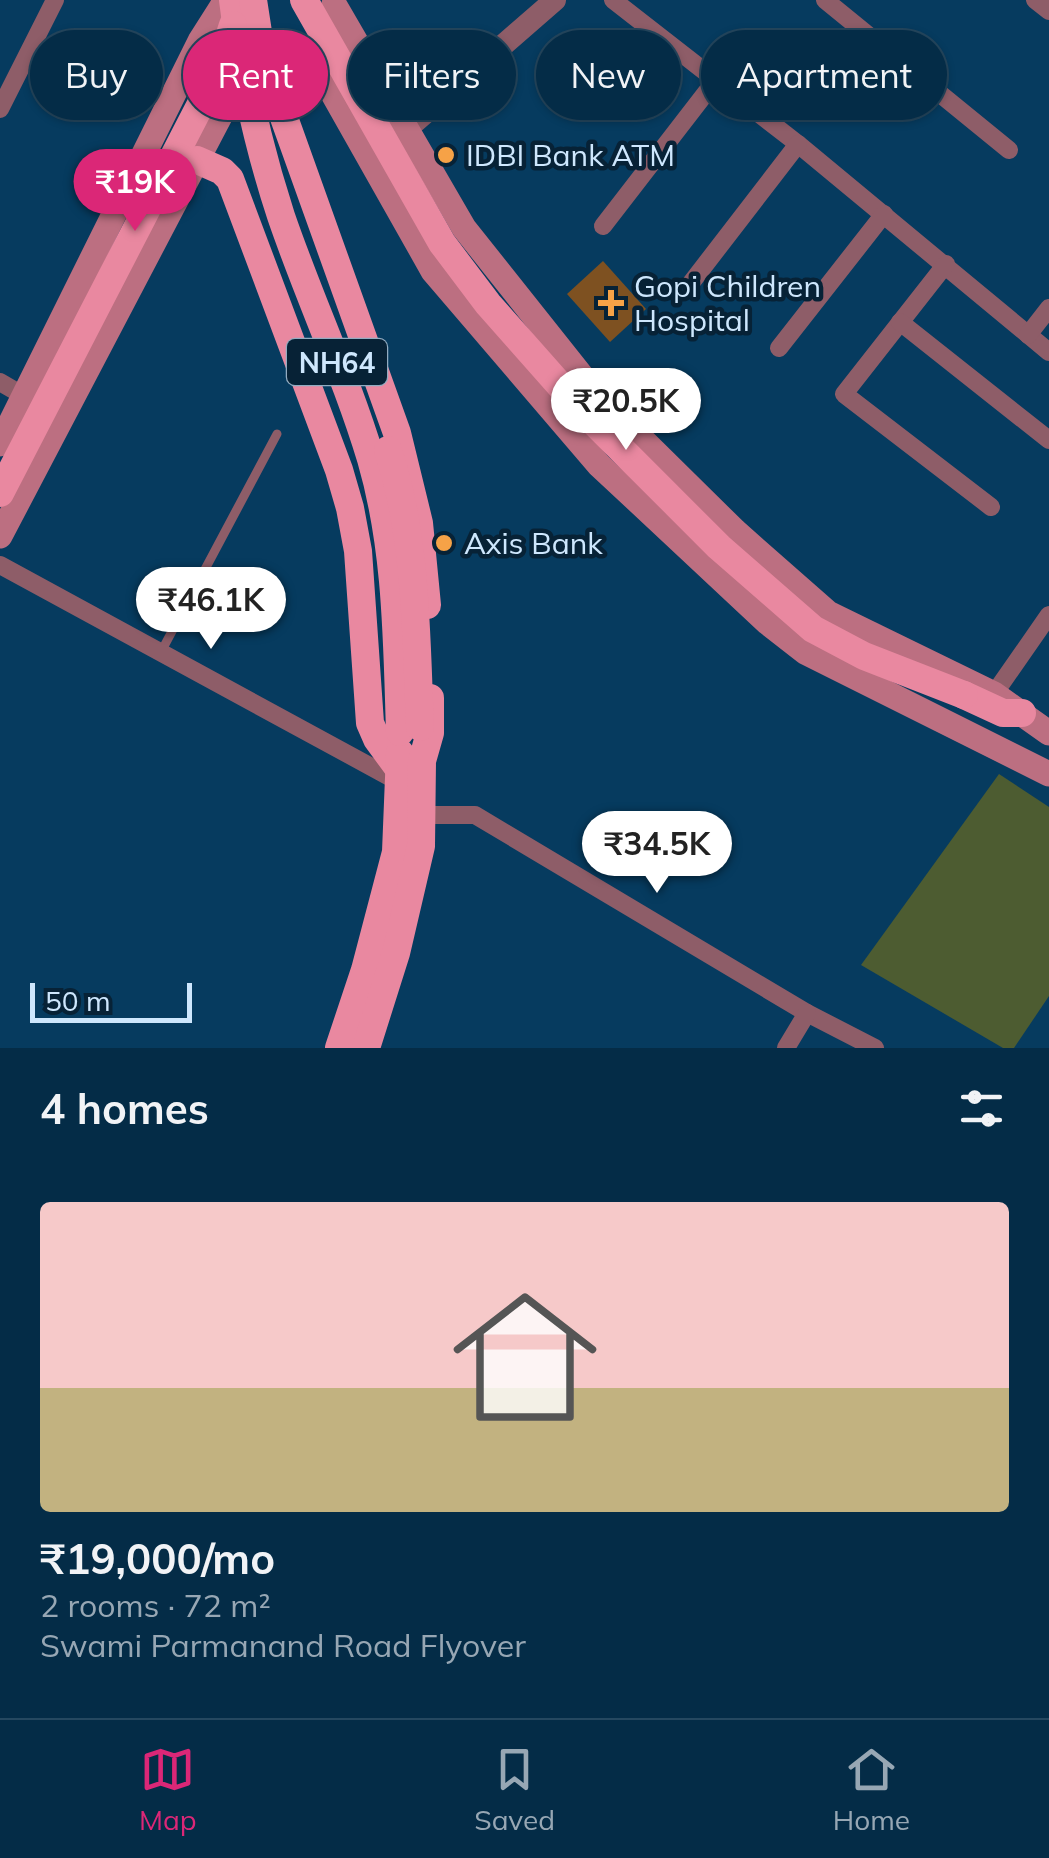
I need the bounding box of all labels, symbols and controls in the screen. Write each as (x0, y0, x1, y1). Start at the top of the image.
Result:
chip: Buy (30, 30, 163, 120)
chip: Rent (183, 30, 328, 120)
chip: Filters (348, 30, 516, 120)
chip: New (536, 30, 681, 120)
chip: Apartment (701, 30, 947, 120)
place label: IDBI Bank ATM (466, 136, 675, 174)
marker: IDBI Bank ATM (435, 144, 457, 166)
pin: ₹19K (76, 149, 194, 234)
text: ₹19K (96, 161, 174, 201)
place label: Gopi Children Hospital (634, 267, 821, 339)
marker: Gopi Children Hospital (598, 290, 624, 316)
road number: NH64 (287, 339, 387, 385)
pin: ₹20.5K (545, 368, 707, 453)
text: ₹20.5K (573, 380, 679, 420)
place label: Axis Bank (464, 524, 603, 562)
marker: Axis Bank (433, 532, 455, 554)
pin: ₹46.1K (130, 567, 292, 652)
text: ₹46.1K (158, 579, 264, 619)
pin: ₹34.5K (576, 811, 738, 896)
text: ₹34.5K (604, 823, 710, 863)
scale bar (30, 978, 192, 1023)
text: 50 m (45, 983, 111, 1018)
icon: filters (954, 1081, 1009, 1136)
text: 4 homes (40, 1082, 209, 1135)
icon: home (435, 1267, 615, 1447)
text: ₹19,000/mo (40, 1532, 275, 1585)
text: 2 rooms · 72 m² (40, 1585, 271, 1625)
text: Swami Parmanand Road Flyover (40, 1625, 526, 1665)
tab: Map (139, 1742, 197, 1837)
tab: Saved (474, 1742, 555, 1837)
tab: Home (833, 1742, 910, 1837)

